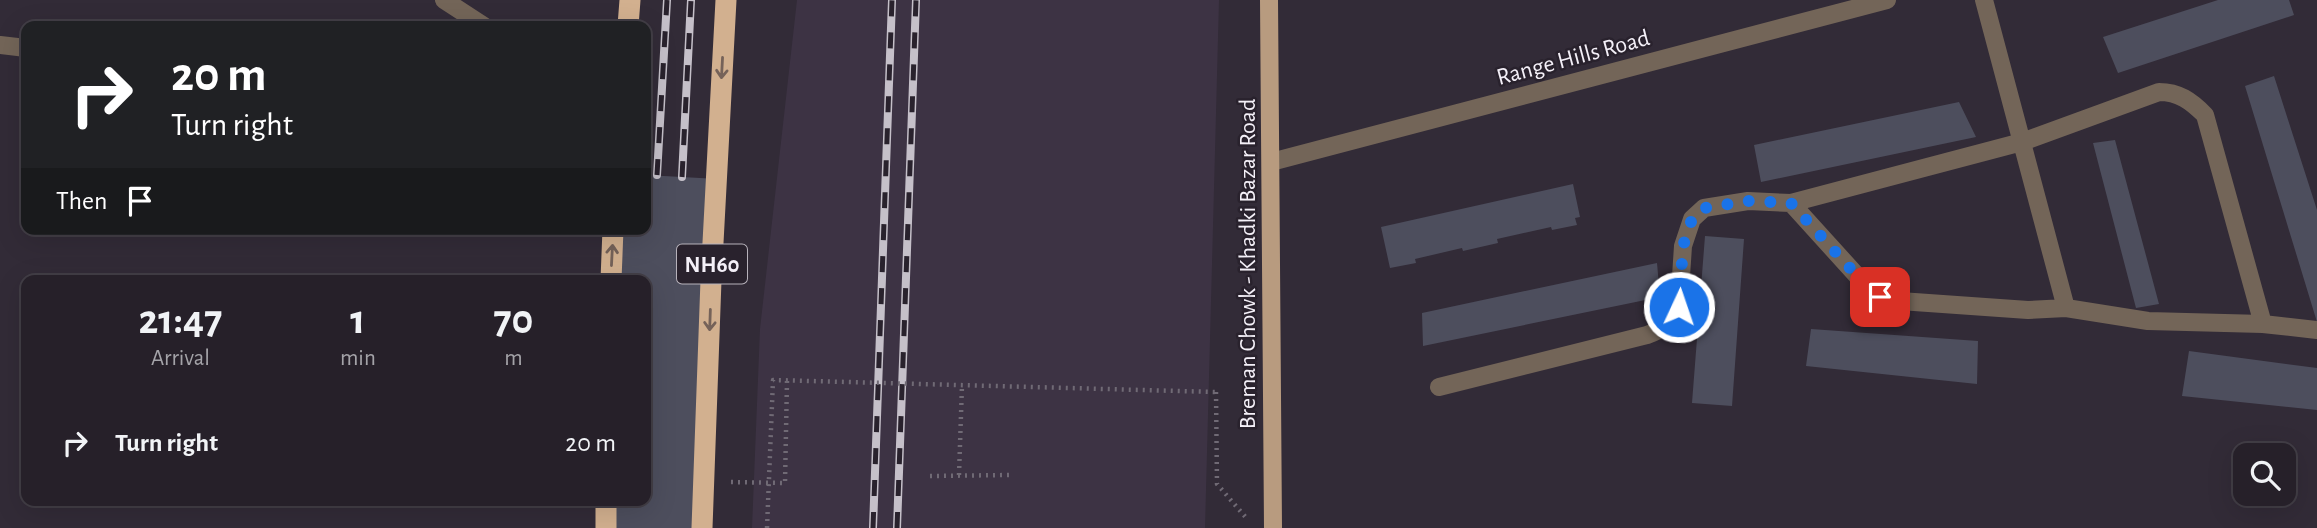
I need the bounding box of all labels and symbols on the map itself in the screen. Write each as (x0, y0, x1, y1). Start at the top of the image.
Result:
street label: Range Hills Road (1494, 26, 1652, 90)
one-way arrow (715, 56, 728, 79)
street label: Breman Chowk - Khadki Bazar Road (1236, 99, 1260, 429)
one-way arrow (606, 244, 619, 266)
road number: NH60 (677, 244, 747, 284)
pin (1850, 267, 1910, 327)
position arrow (1642, 270, 1716, 344)
one-way arrow (703, 308, 716, 331)

